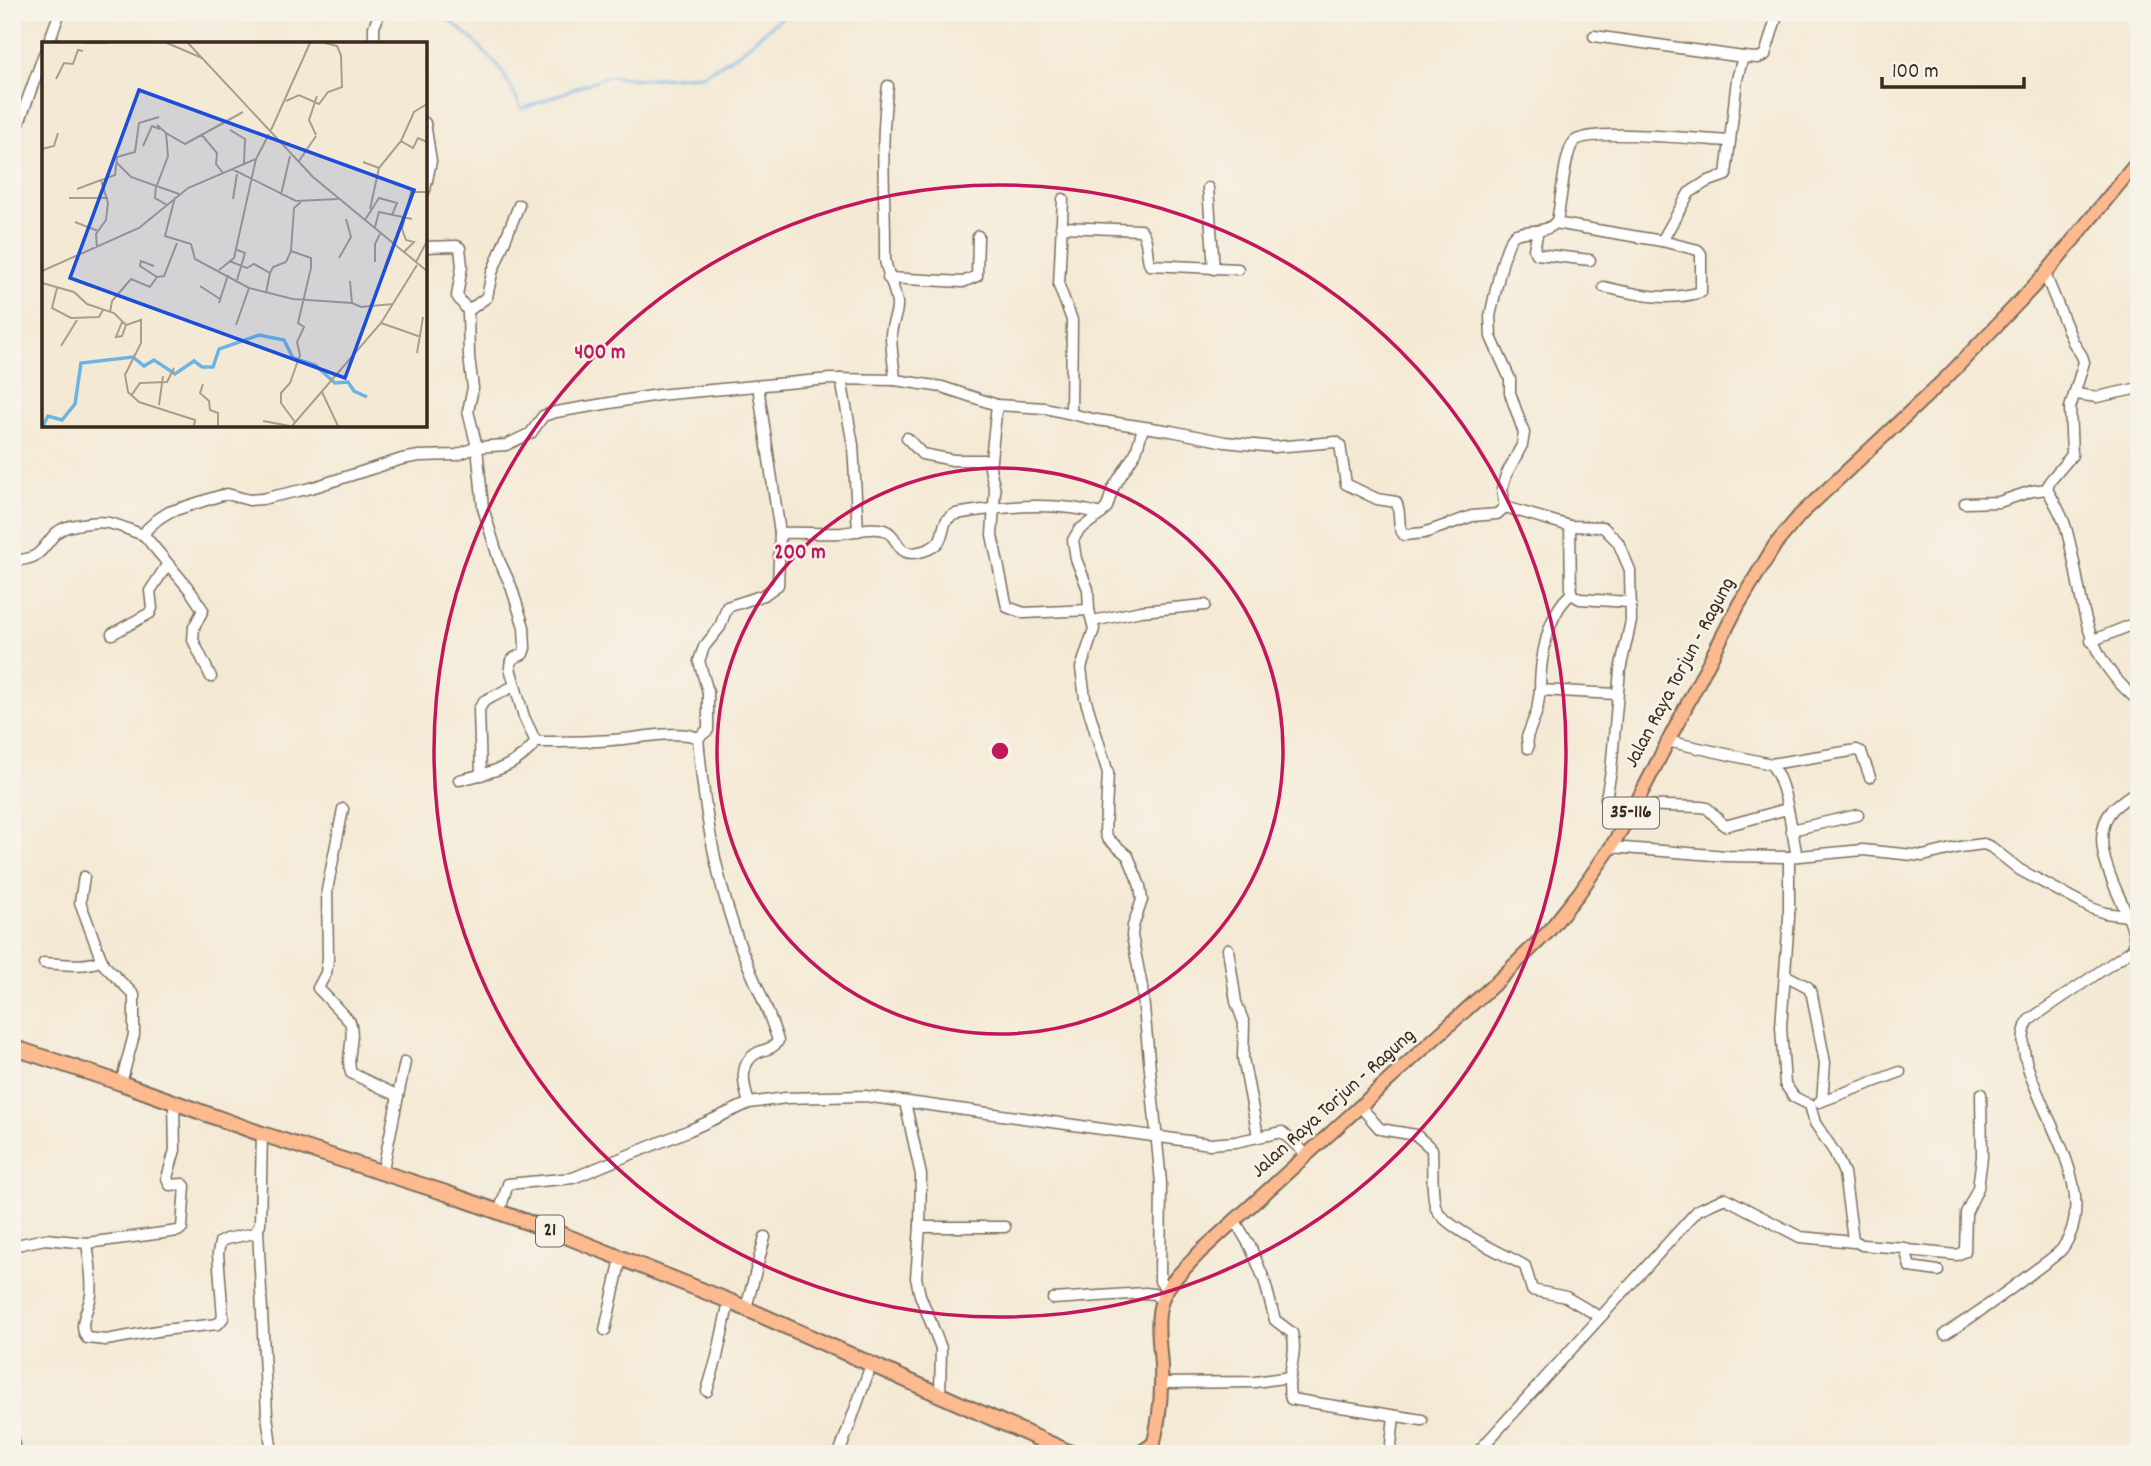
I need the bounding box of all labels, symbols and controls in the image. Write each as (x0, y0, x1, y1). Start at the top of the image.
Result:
inset map (42, 42, 427, 427)
scale bar (1882, 46, 2023, 90)
text: 100 m (1892, 58, 1939, 88)
text: 400 m (575, 339, 625, 369)
text: 200 m (774, 539, 826, 569)
street label: Jalan Raya Torjun - Ragung (1618, 572, 1744, 774)
centre of rings (988, 739, 1012, 763)
road number: 35-116 (1603, 798, 1659, 828)
street label: Jalan Raya Torjun - Ragung (1245, 1022, 1423, 1186)
road number: 21 (536, 1216, 564, 1246)

